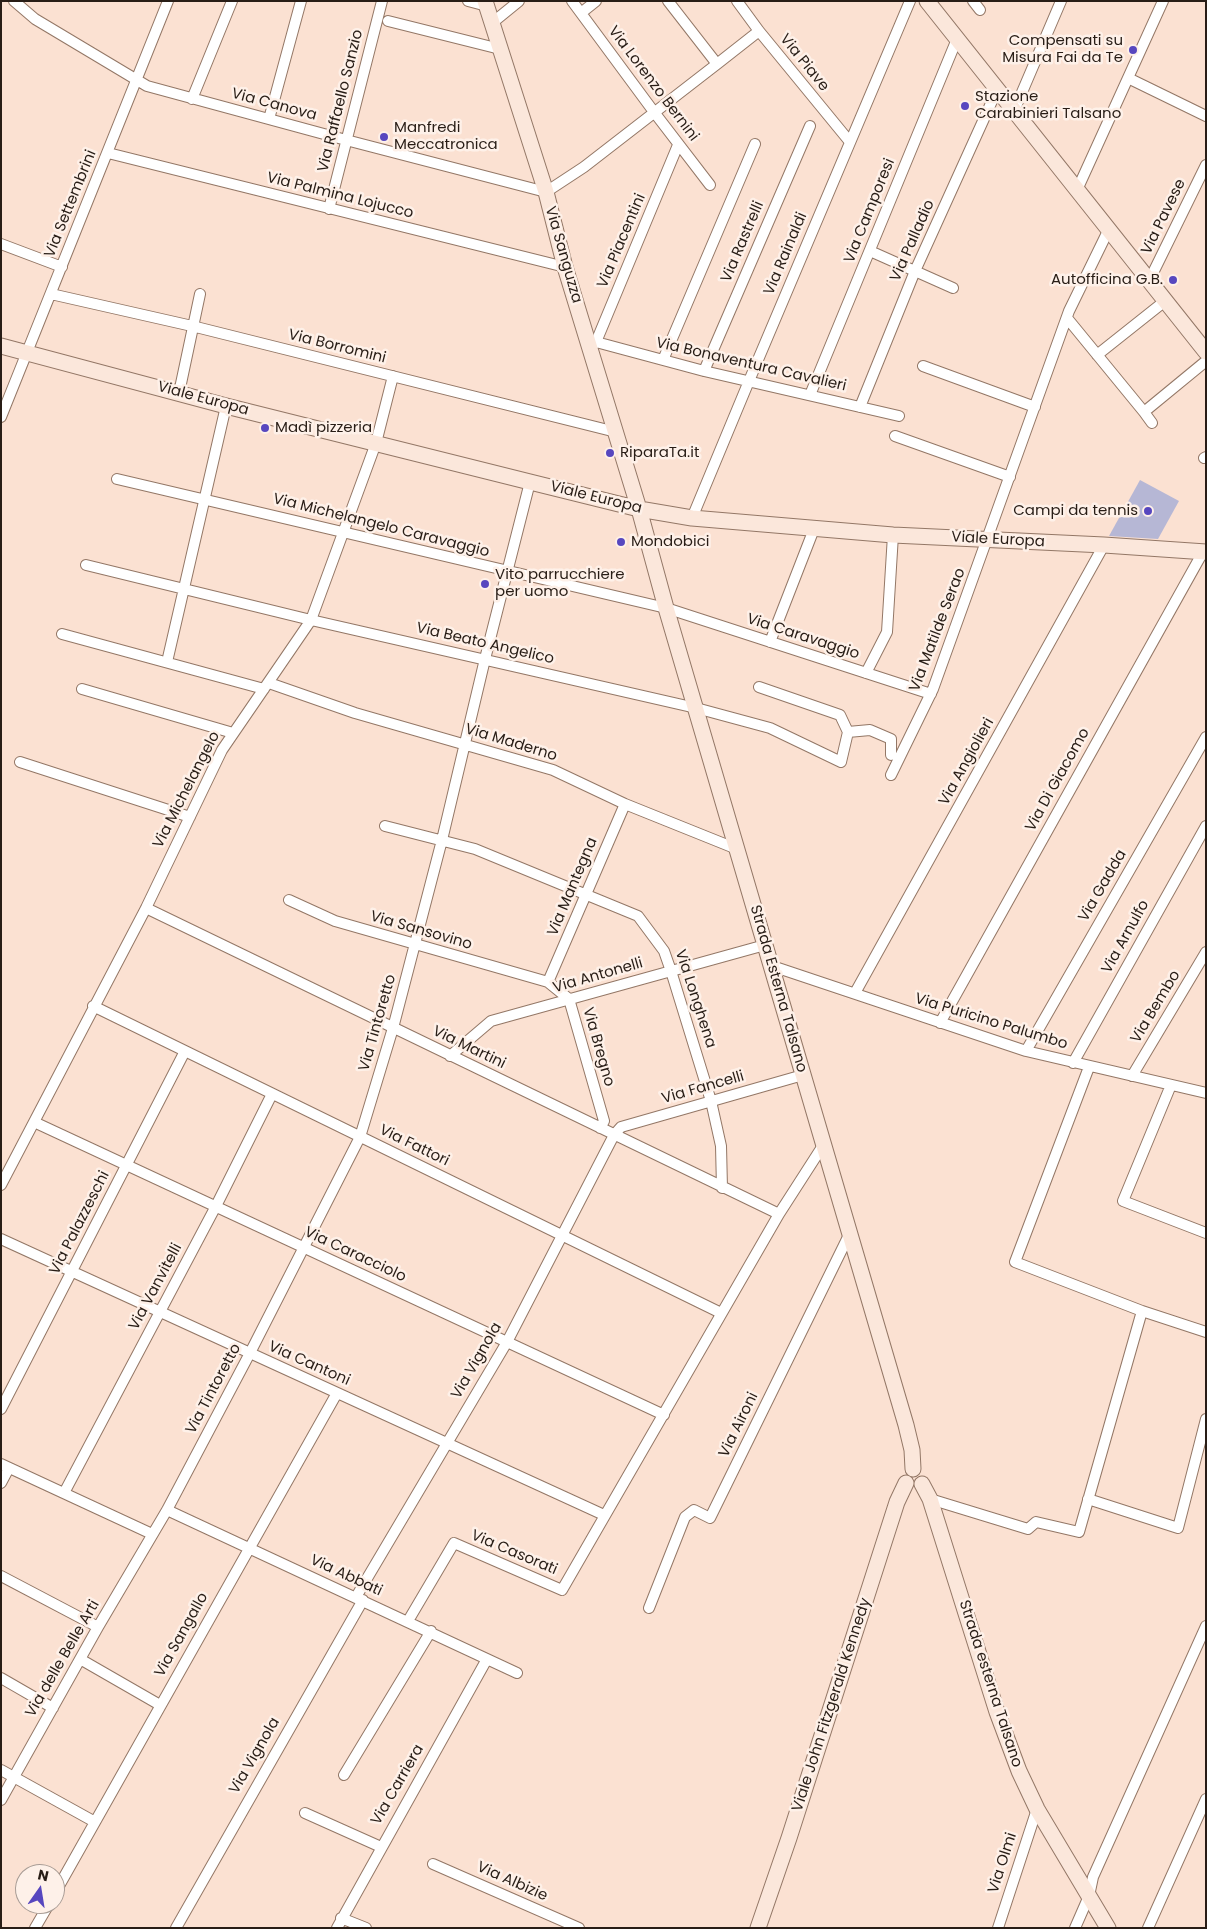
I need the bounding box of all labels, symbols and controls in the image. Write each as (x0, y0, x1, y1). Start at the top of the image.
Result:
street label: Via Lorenzo Bernini (604, 23, 702, 145)
street label: Via Raffaello Sanzio (315, 28, 367, 174)
street label: Via Piave (776, 31, 832, 95)
place label: Compensati su Misura Fai da Te (1002, 32, 1123, 67)
marker: Compensati su Misura Fai da Te (1127, 44, 1139, 56)
street label: Via Canova (229, 85, 319, 125)
place label: Stazione Carabinieri Talsano (975, 88, 1121, 123)
marker: Stazione Carabinieri Talsano (959, 100, 971, 112)
place label: Manfredi Meccatronica (394, 119, 498, 154)
marker: Manfredi Meccatronica (378, 131, 390, 143)
street label: Via Settembrini (41, 148, 101, 260)
street label: Via Camporesi (841, 156, 899, 266)
street label: Via Palmina Lojucco (265, 169, 415, 223)
street label: Via Pavese (1138, 176, 1190, 258)
street label: Via Piacentini (594, 191, 650, 291)
street label: Via Palladio (887, 197, 939, 285)
street label: Via Rastrelli (718, 199, 768, 285)
street label: Via Sanguzza (541, 204, 585, 306)
street label: Via Rainaldi (760, 210, 812, 298)
place label: Autofficina G.B. (1051, 271, 1163, 289)
marker: Autofficina G.B. (1167, 274, 1179, 286)
street label: Via Borromini (286, 326, 388, 368)
street label: Via Bonaventura Cavalieri (654, 334, 848, 396)
street label: Viale Europa (155, 378, 251, 420)
place label: Madì pizzeria (275, 419, 372, 437)
marker: Madì pizzeria (259, 422, 271, 434)
place label: RiparaTa.it (620, 444, 699, 462)
marker: RiparaTa.it (604, 447, 616, 459)
street label: Viale Europa (548, 478, 644, 518)
street label: Via Michelangelo Caravaggio (271, 490, 491, 562)
place label: Campi da tennis (1013, 502, 1138, 520)
marker: Campi da tennis (1142, 505, 1154, 517)
street label: Viale Europa (951, 529, 1045, 551)
place label: Mondobici (631, 533, 709, 551)
marker: Mondobici (615, 536, 627, 548)
place label: Vito parrucchiere per uomo (495, 566, 625, 601)
street label: Via Matilde Serao (906, 566, 970, 694)
marker: Vito parrucchiere per uomo (479, 578, 491, 590)
street label: Via Caravaggio (744, 610, 862, 664)
street label: Via Beato Angelico (414, 619, 556, 669)
street label: Via Angiolieri (936, 715, 998, 809)
street label: Via Maderno (463, 720, 559, 766)
street label: Via Di Giacomo (1022, 725, 1094, 835)
street label: Via Michelangelo (150, 729, 224, 851)
street label: Via Mantegna (544, 835, 602, 939)
street label: Via Gadda (1075, 847, 1131, 925)
street label: Via Arnulfo (1098, 897, 1154, 977)
street label: Strada Esterna Talsano (746, 903, 810, 1075)
street label: Via Sansovino (368, 908, 474, 954)
street label: Via Longhena (671, 948, 719, 1050)
street label: Via Antonelli (551, 955, 645, 997)
street label: Via Bembo (1127, 967, 1185, 1047)
street label: Via Tintoretto (356, 973, 400, 1073)
street label: Via Puricino Palumbo (912, 990, 1070, 1054)
street label: Via Bregno (578, 1005, 618, 1089)
street label: Via Martini (430, 1023, 508, 1073)
street label: Via Fancelli (660, 1068, 746, 1108)
street label: Via Fattori (376, 1121, 452, 1171)
street label: Via Palazzeschi (46, 1168, 114, 1278)
street label: Via Caracciolo (301, 1224, 409, 1286)
street label: Via Vanvitelli (126, 1240, 186, 1334)
street label: Via Vignola (448, 1320, 506, 1402)
street label: Via Cantoni (265, 1338, 353, 1390)
street label: Via Tintoretto (183, 1341, 245, 1437)
street label: Via Aironi (716, 1389, 762, 1461)
street label: Via Casorati (468, 1527, 560, 1579)
street label: Via Abbati (307, 1551, 385, 1601)
street label: Via Sangallo (151, 1590, 213, 1680)
street label: Viale John Fitzgerald Kennedy (789, 1596, 875, 1814)
street label: Via delle Belle Arti (22, 1597, 104, 1721)
street label: Strada esterna Talsano (954, 1598, 1026, 1770)
street label: Via Vignola (226, 1715, 284, 1797)
street label: Via Carriera (368, 1742, 428, 1828)
street label: Via Olmi (985, 1830, 1021, 1896)
street label: Via Albizie (474, 1858, 550, 1906)
north arrow (15, 1864, 65, 1914)
text: N (36, 1864, 51, 1886)

